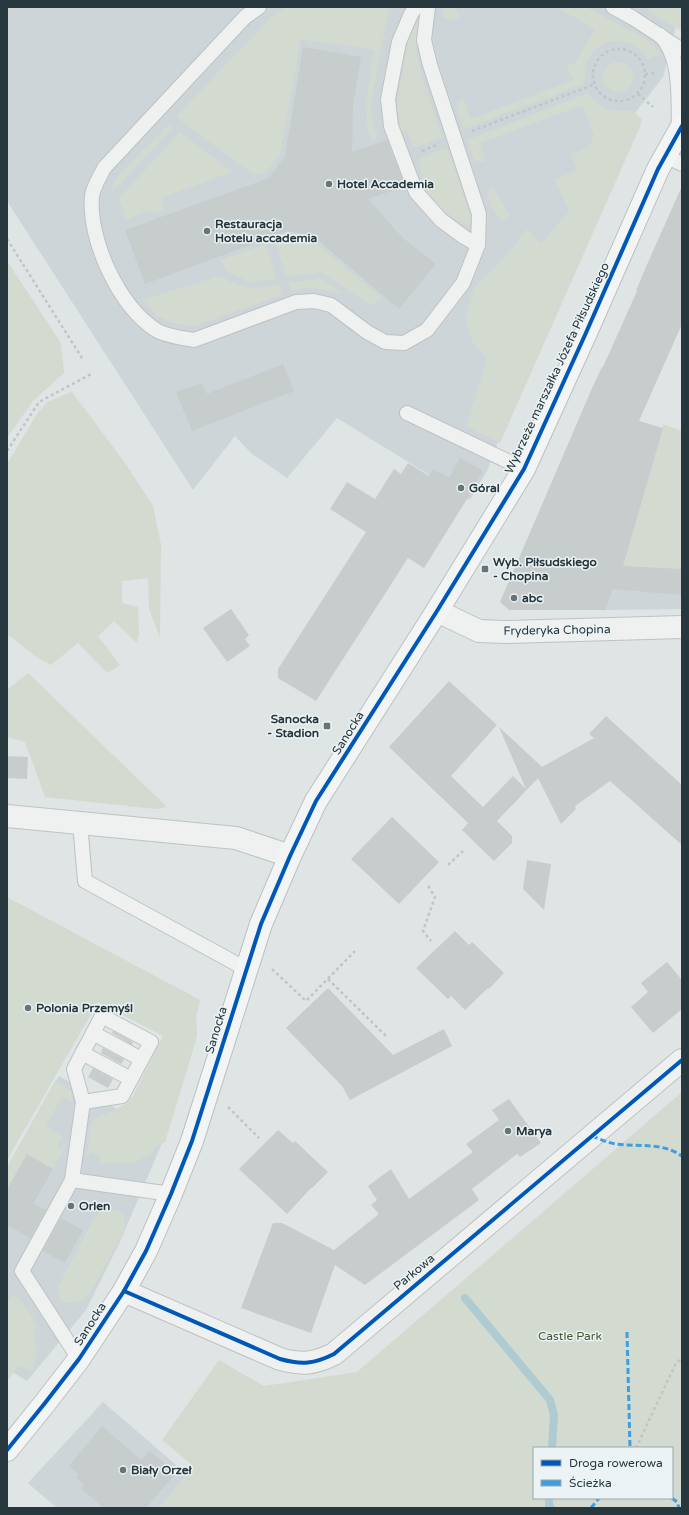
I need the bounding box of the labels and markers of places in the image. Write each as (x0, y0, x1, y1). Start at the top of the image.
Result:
place label: Hotel Accademia (337, 177, 434, 191)
marker: Hotel Accademia (324, 179, 334, 189)
place label: Restauracja Hotelu accademia (215, 217, 317, 245)
marker: Restauracja Hotelu accademia (202, 226, 212, 236)
place label: Góral (469, 481, 500, 495)
marker: Góral (456, 483, 466, 493)
place label: Wyb. Piłsudskiego - Chopina (493, 555, 597, 584)
marker: Wyb. Piłsudskiego - Chopina (480, 564, 490, 574)
place label: abc (522, 591, 543, 605)
marker: abc (509, 593, 519, 603)
place label: Sanocka - Stadion (267, 712, 319, 740)
marker: Sanocka - Stadion (322, 721, 332, 731)
place label: Polonia Przemyśl (36, 1001, 133, 1016)
marker: Polonia Przemyśl (23, 1003, 33, 1013)
place label: Marya (516, 1124, 552, 1139)
marker: Marya (503, 1126, 513, 1136)
place label: Orlen (79, 1199, 110, 1213)
marker: Orlen (66, 1201, 76, 1211)
place label: Biały Orzeł (131, 1463, 193, 1478)
marker: Biały Orzeł (118, 1465, 128, 1475)

